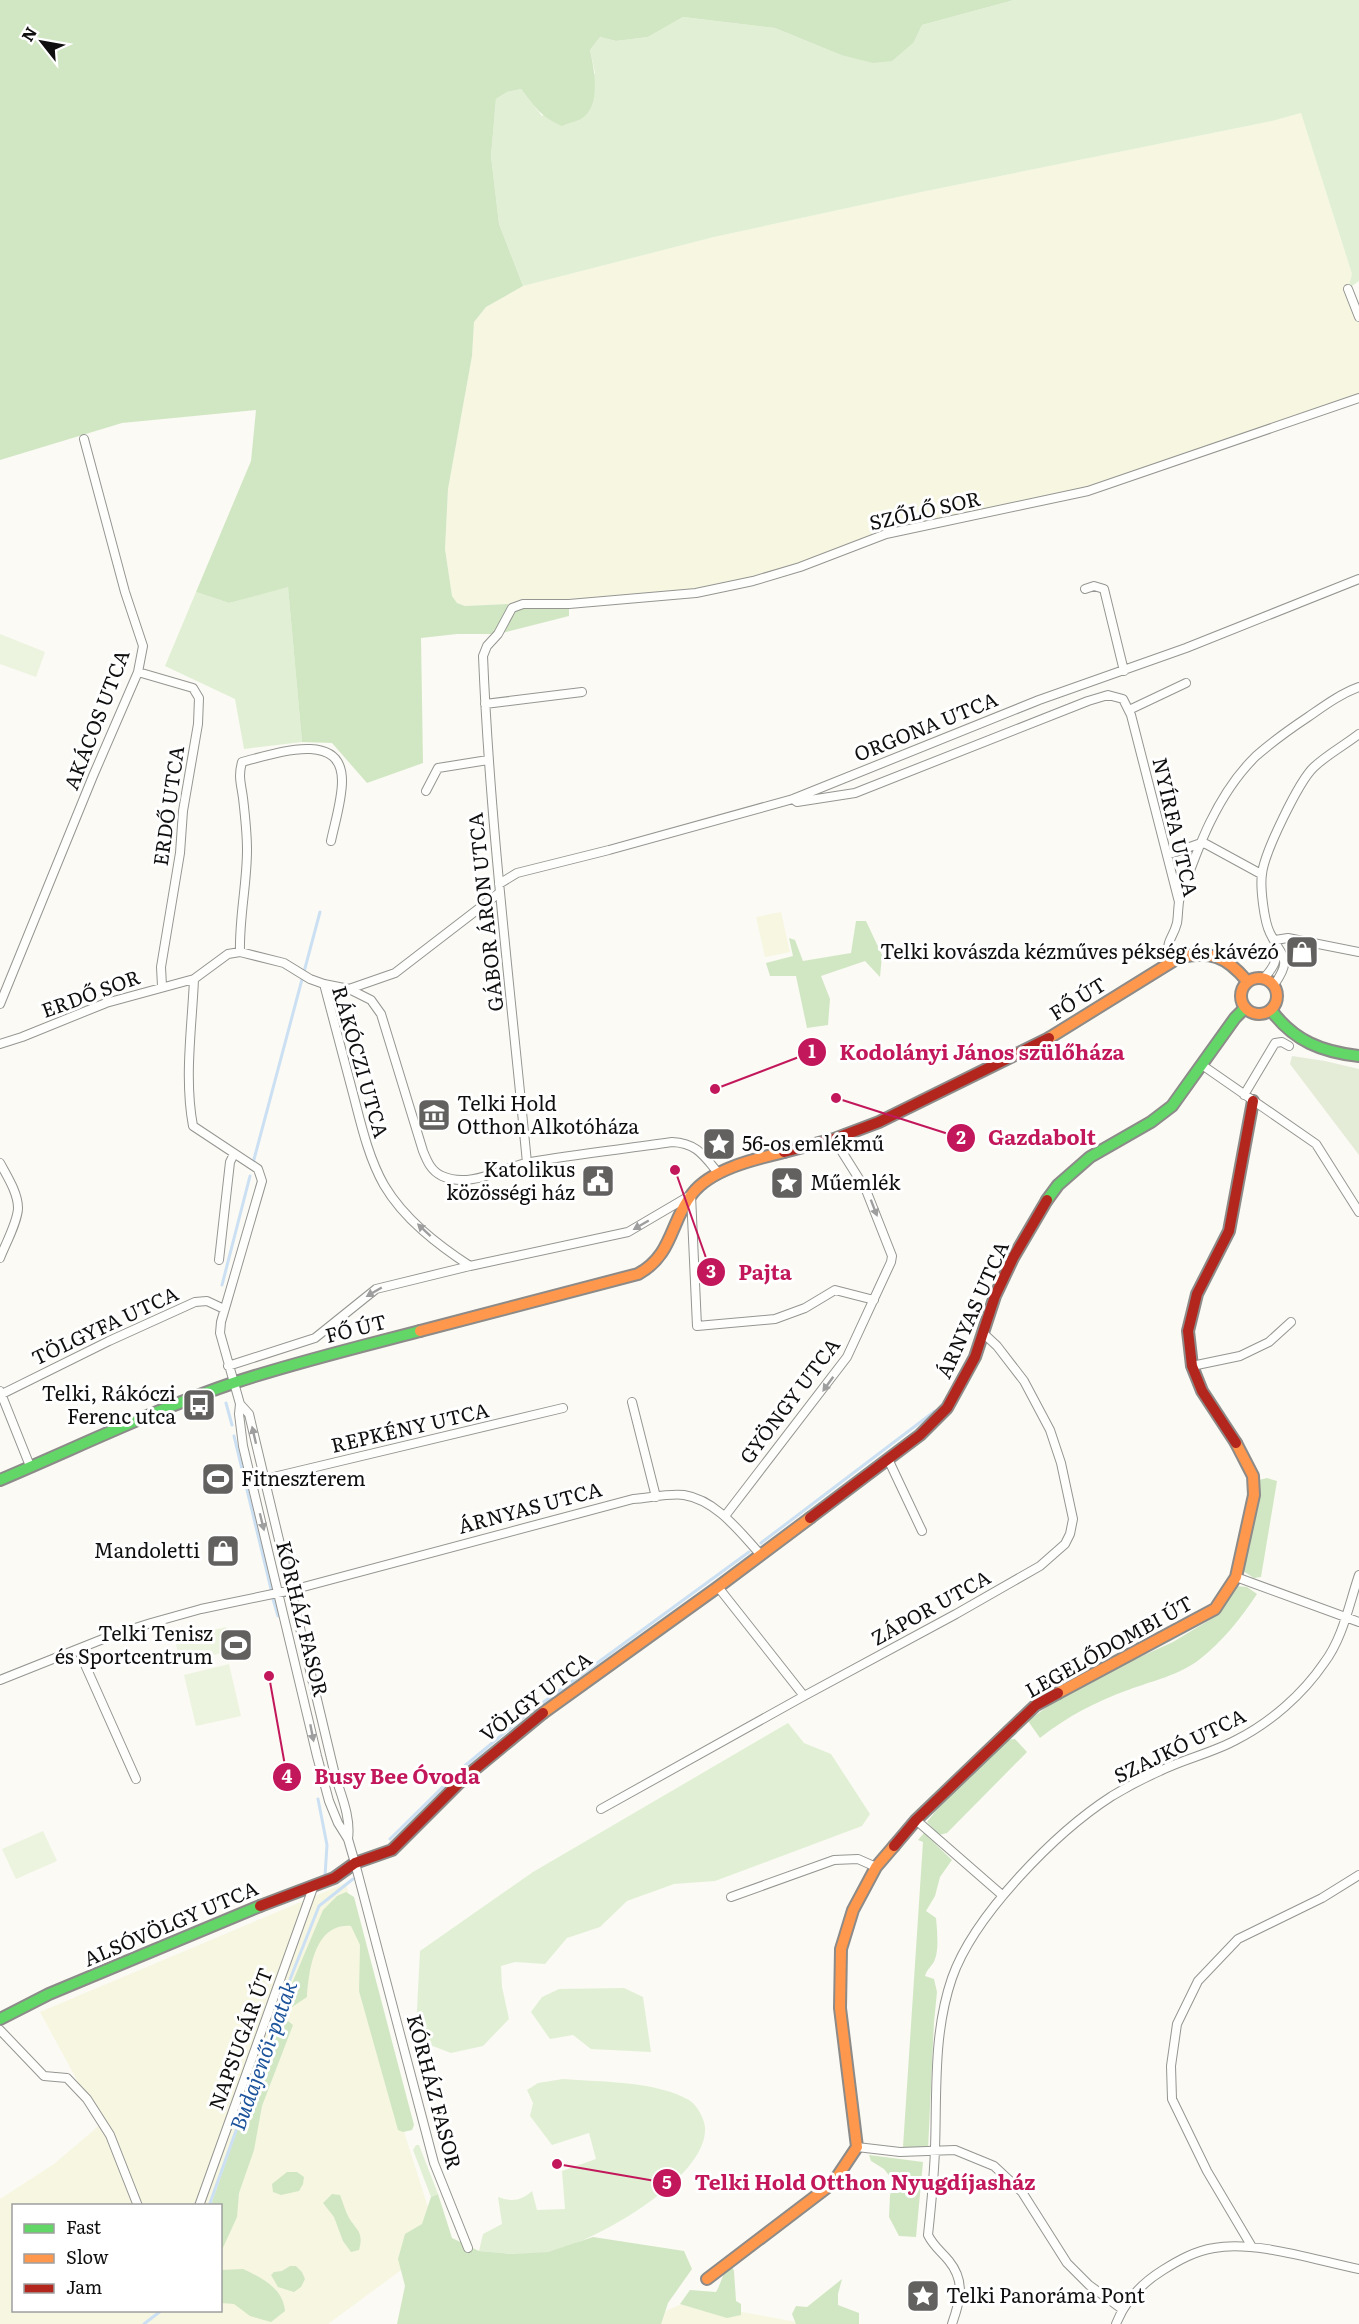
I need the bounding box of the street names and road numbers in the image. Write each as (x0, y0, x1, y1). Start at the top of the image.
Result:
street label: SZŐLŐ SOR (866, 482, 983, 536)
street label: AKÁCOS UTCA (55, 645, 136, 794)
street label: ORGONA UTCA (849, 683, 1002, 768)
street label: ERDŐ UTCA (144, 744, 190, 868)
street label: NYÍRFA UTCA (1146, 754, 1208, 899)
street label: GÁBOR ÁRON UTCA (459, 811, 509, 1013)
street label: ERDŐ SOR (37, 960, 144, 1024)
street label: FŐ ÚT (1043, 968, 1111, 1027)
street label: RÁKÓCZI UTCA (326, 982, 398, 1141)
street label: ÁRNYAS UTCA (927, 1235, 1015, 1383)
street label: TÖLGYFA UTCA (26, 1277, 183, 1371)
street label: FŐ ÚT (322, 1305, 389, 1349)
street label: GYÖNGY UTCA (731, 1330, 846, 1469)
street label: REPKÉNY UTCA (328, 1393, 492, 1459)
street label: ÁRNYAS UTCA (454, 1472, 605, 1540)
street label: KÓRHÁZ FASOR (270, 1538, 338, 1700)
street label: ZÁPOR UTCA (865, 1561, 996, 1652)
street label: LEGELŐDOMBI ÚT (1019, 1587, 1197, 1704)
street label: VÖLGY UTCA (472, 1643, 597, 1748)
street label: SZAJKÓ UTCA (1108, 1699, 1250, 1789)
street label: ALSÓVÖLGY UTCA (78, 1872, 263, 1973)
street label: NAPSUGÁR ÚT (199, 1963, 279, 2114)
street label: KÓRHÁZ FASOR (401, 2011, 471, 2172)

